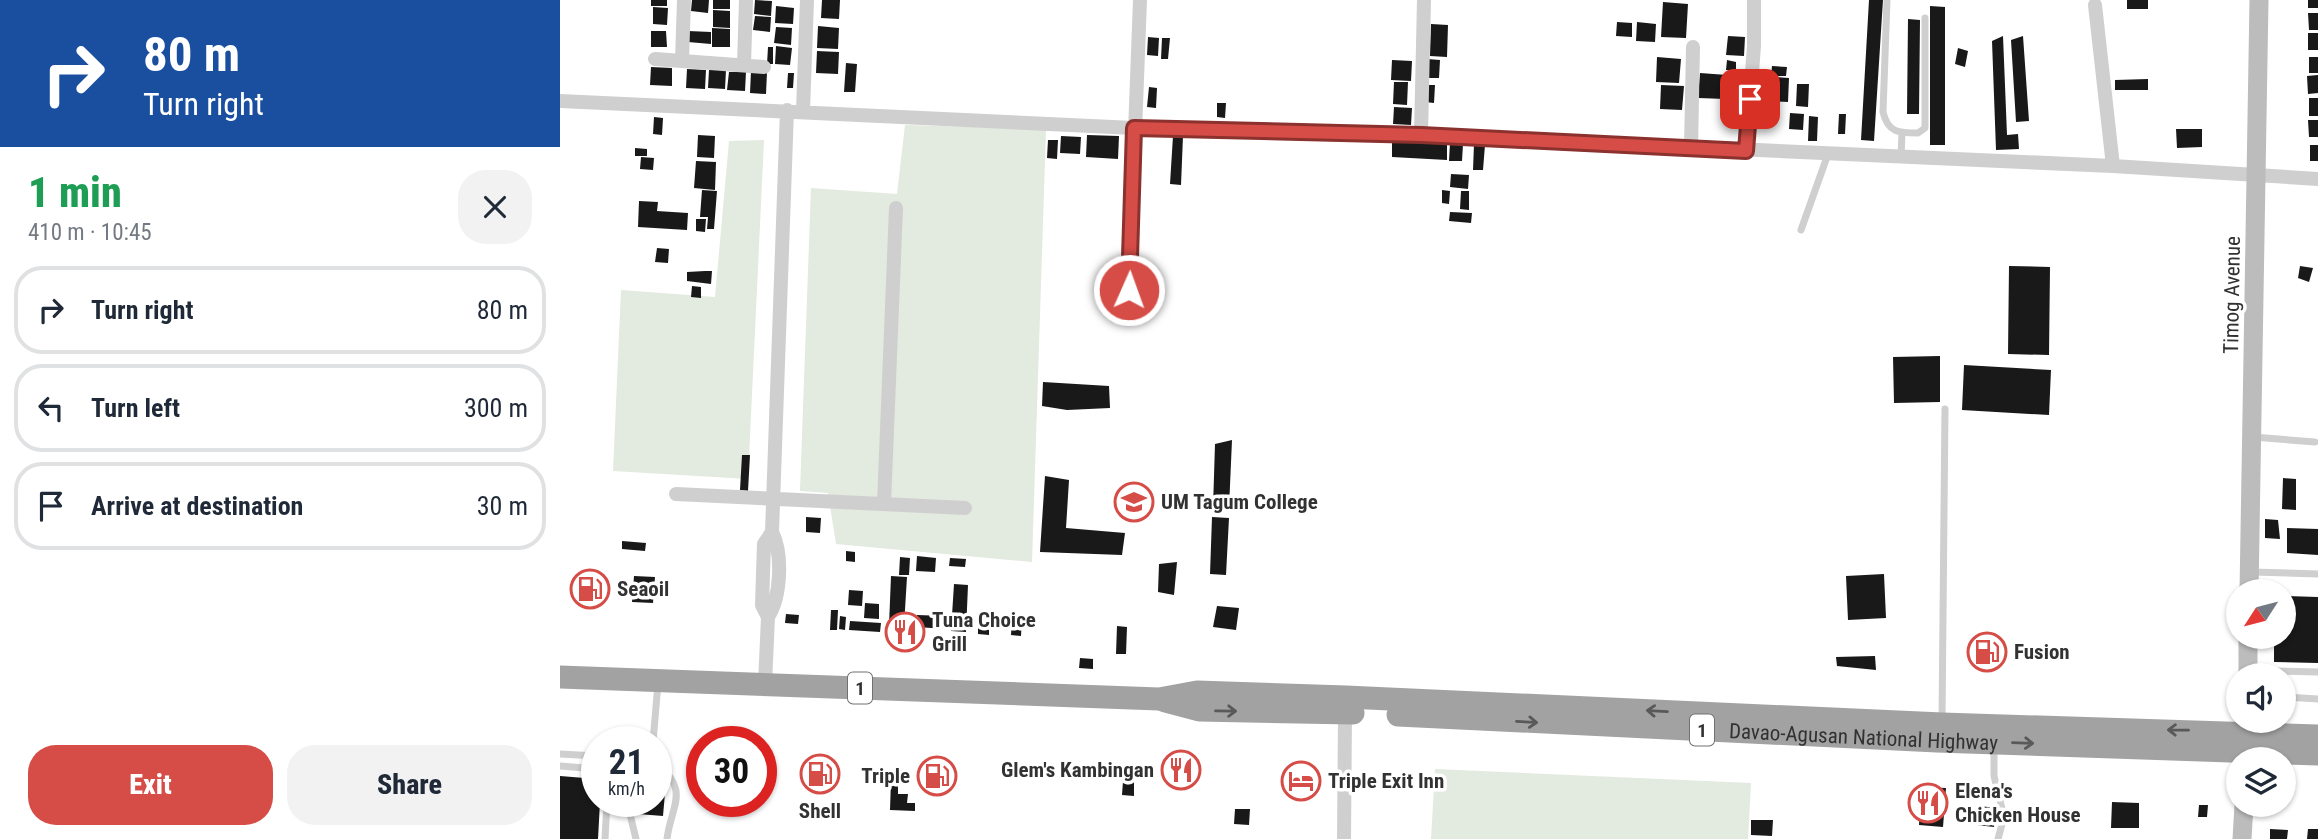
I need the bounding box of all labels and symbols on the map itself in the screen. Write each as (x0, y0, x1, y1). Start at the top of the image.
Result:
pin (1720, 69, 1780, 129)
street label: Timog Avenue (2219, 236, 2245, 354)
position arrow (1092, 253, 1166, 327)
school or university icon: UM Tagum College (1113, 481, 1155, 523)
place label: UM Tagum College (1161, 490, 1318, 514)
fuel station icon: Seaoil (569, 568, 611, 610)
place label: Seaoil (617, 577, 669, 601)
north arrow (2226, 579, 2296, 649)
place label: Tuna Choice Grill (932, 608, 1036, 656)
restaurant icon: Tuna Choice Grill (884, 611, 926, 653)
fuel station icon: Fusion (1966, 631, 2008, 673)
place label: Fusion (2014, 640, 2070, 664)
road number: 1 (848, 673, 872, 704)
one-way arrow (1214, 704, 1237, 717)
one-way arrow (1645, 705, 1668, 718)
road number: 1 (1690, 715, 1714, 746)
one-way arrow (1515, 716, 1538, 729)
street label: Davao-Agusan National Highway (1728, 719, 1999, 755)
one-way arrow (2166, 724, 2189, 737)
speed limit sign: 30 (686, 726, 777, 817)
one-way arrow (2012, 737, 2035, 750)
restaurant icon: Glem's Kambingan (1160, 749, 1202, 791)
fuel station icon: Shell (799, 753, 841, 795)
fuel station icon: Triple (916, 755, 958, 797)
place label: Glem's Kambingan (1001, 758, 1154, 782)
hotel icon: Triple Exit Inn (1280, 760, 1322, 802)
place label: Triple (861, 764, 910, 788)
place label: Triple Exit Inn (1328, 769, 1444, 793)
place label: Elena's Chicken House (1955, 779, 2081, 827)
restaurant icon: Elena's Chicken House (1907, 782, 1949, 824)
place label: Shell (799, 799, 841, 823)

